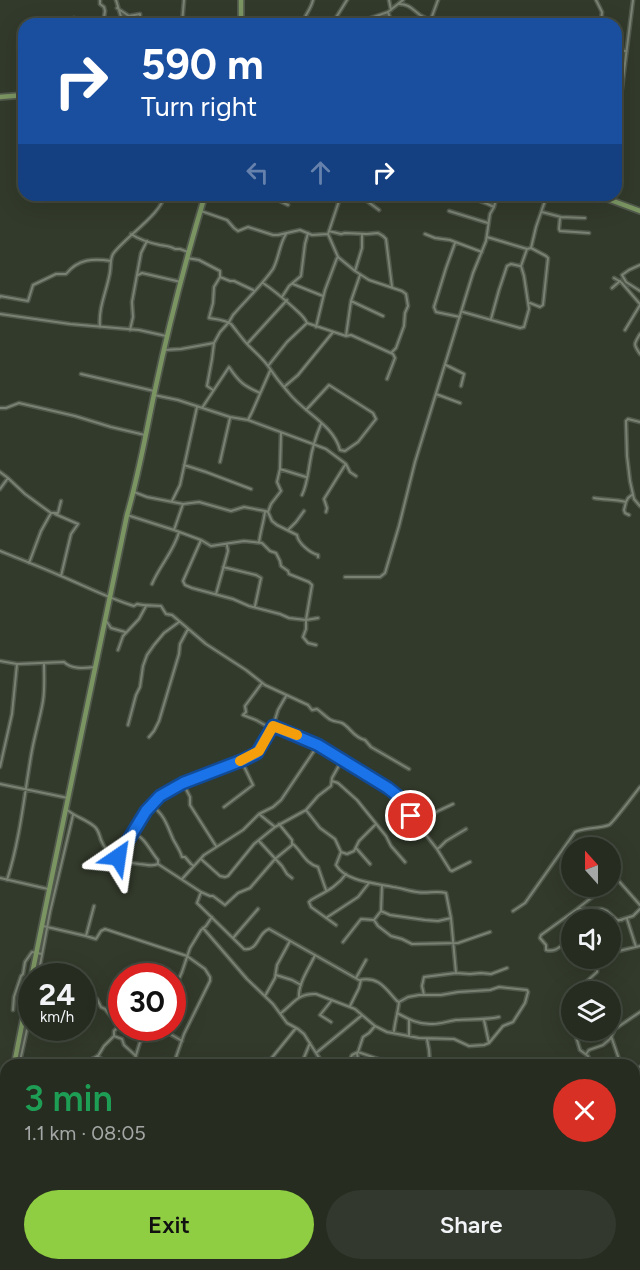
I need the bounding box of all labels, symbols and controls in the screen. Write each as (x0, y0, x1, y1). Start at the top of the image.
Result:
text: 590 m (141, 39, 264, 90)
icon: right (42, 42, 120, 120)
text: Turn right (141, 90, 257, 123)
icon: left (241, 156, 274, 189)
icon: ahead (304, 156, 337, 189)
icon: right (367, 156, 400, 189)
pin (385, 790, 436, 841)
icon: arrive (394, 799, 427, 832)
position arrow (86, 825, 150, 889)
north arrow (561, 837, 621, 897)
map controls (561, 837, 621, 1041)
button: sound (561, 909, 621, 969)
speed limit sign: 30 (108, 963, 186, 1041)
text: 24 (39, 976, 75, 1013)
button: layers (561, 981, 621, 1041)
text: km/h (40, 1008, 74, 1026)
text: 3 min (24, 1077, 113, 1120)
button: close (553, 1079, 616, 1142)
text: 1.1 km · 08:05 (24, 1121, 146, 1145)
button: Exit (24, 1190, 314, 1259)
button: Share (326, 1190, 616, 1259)

